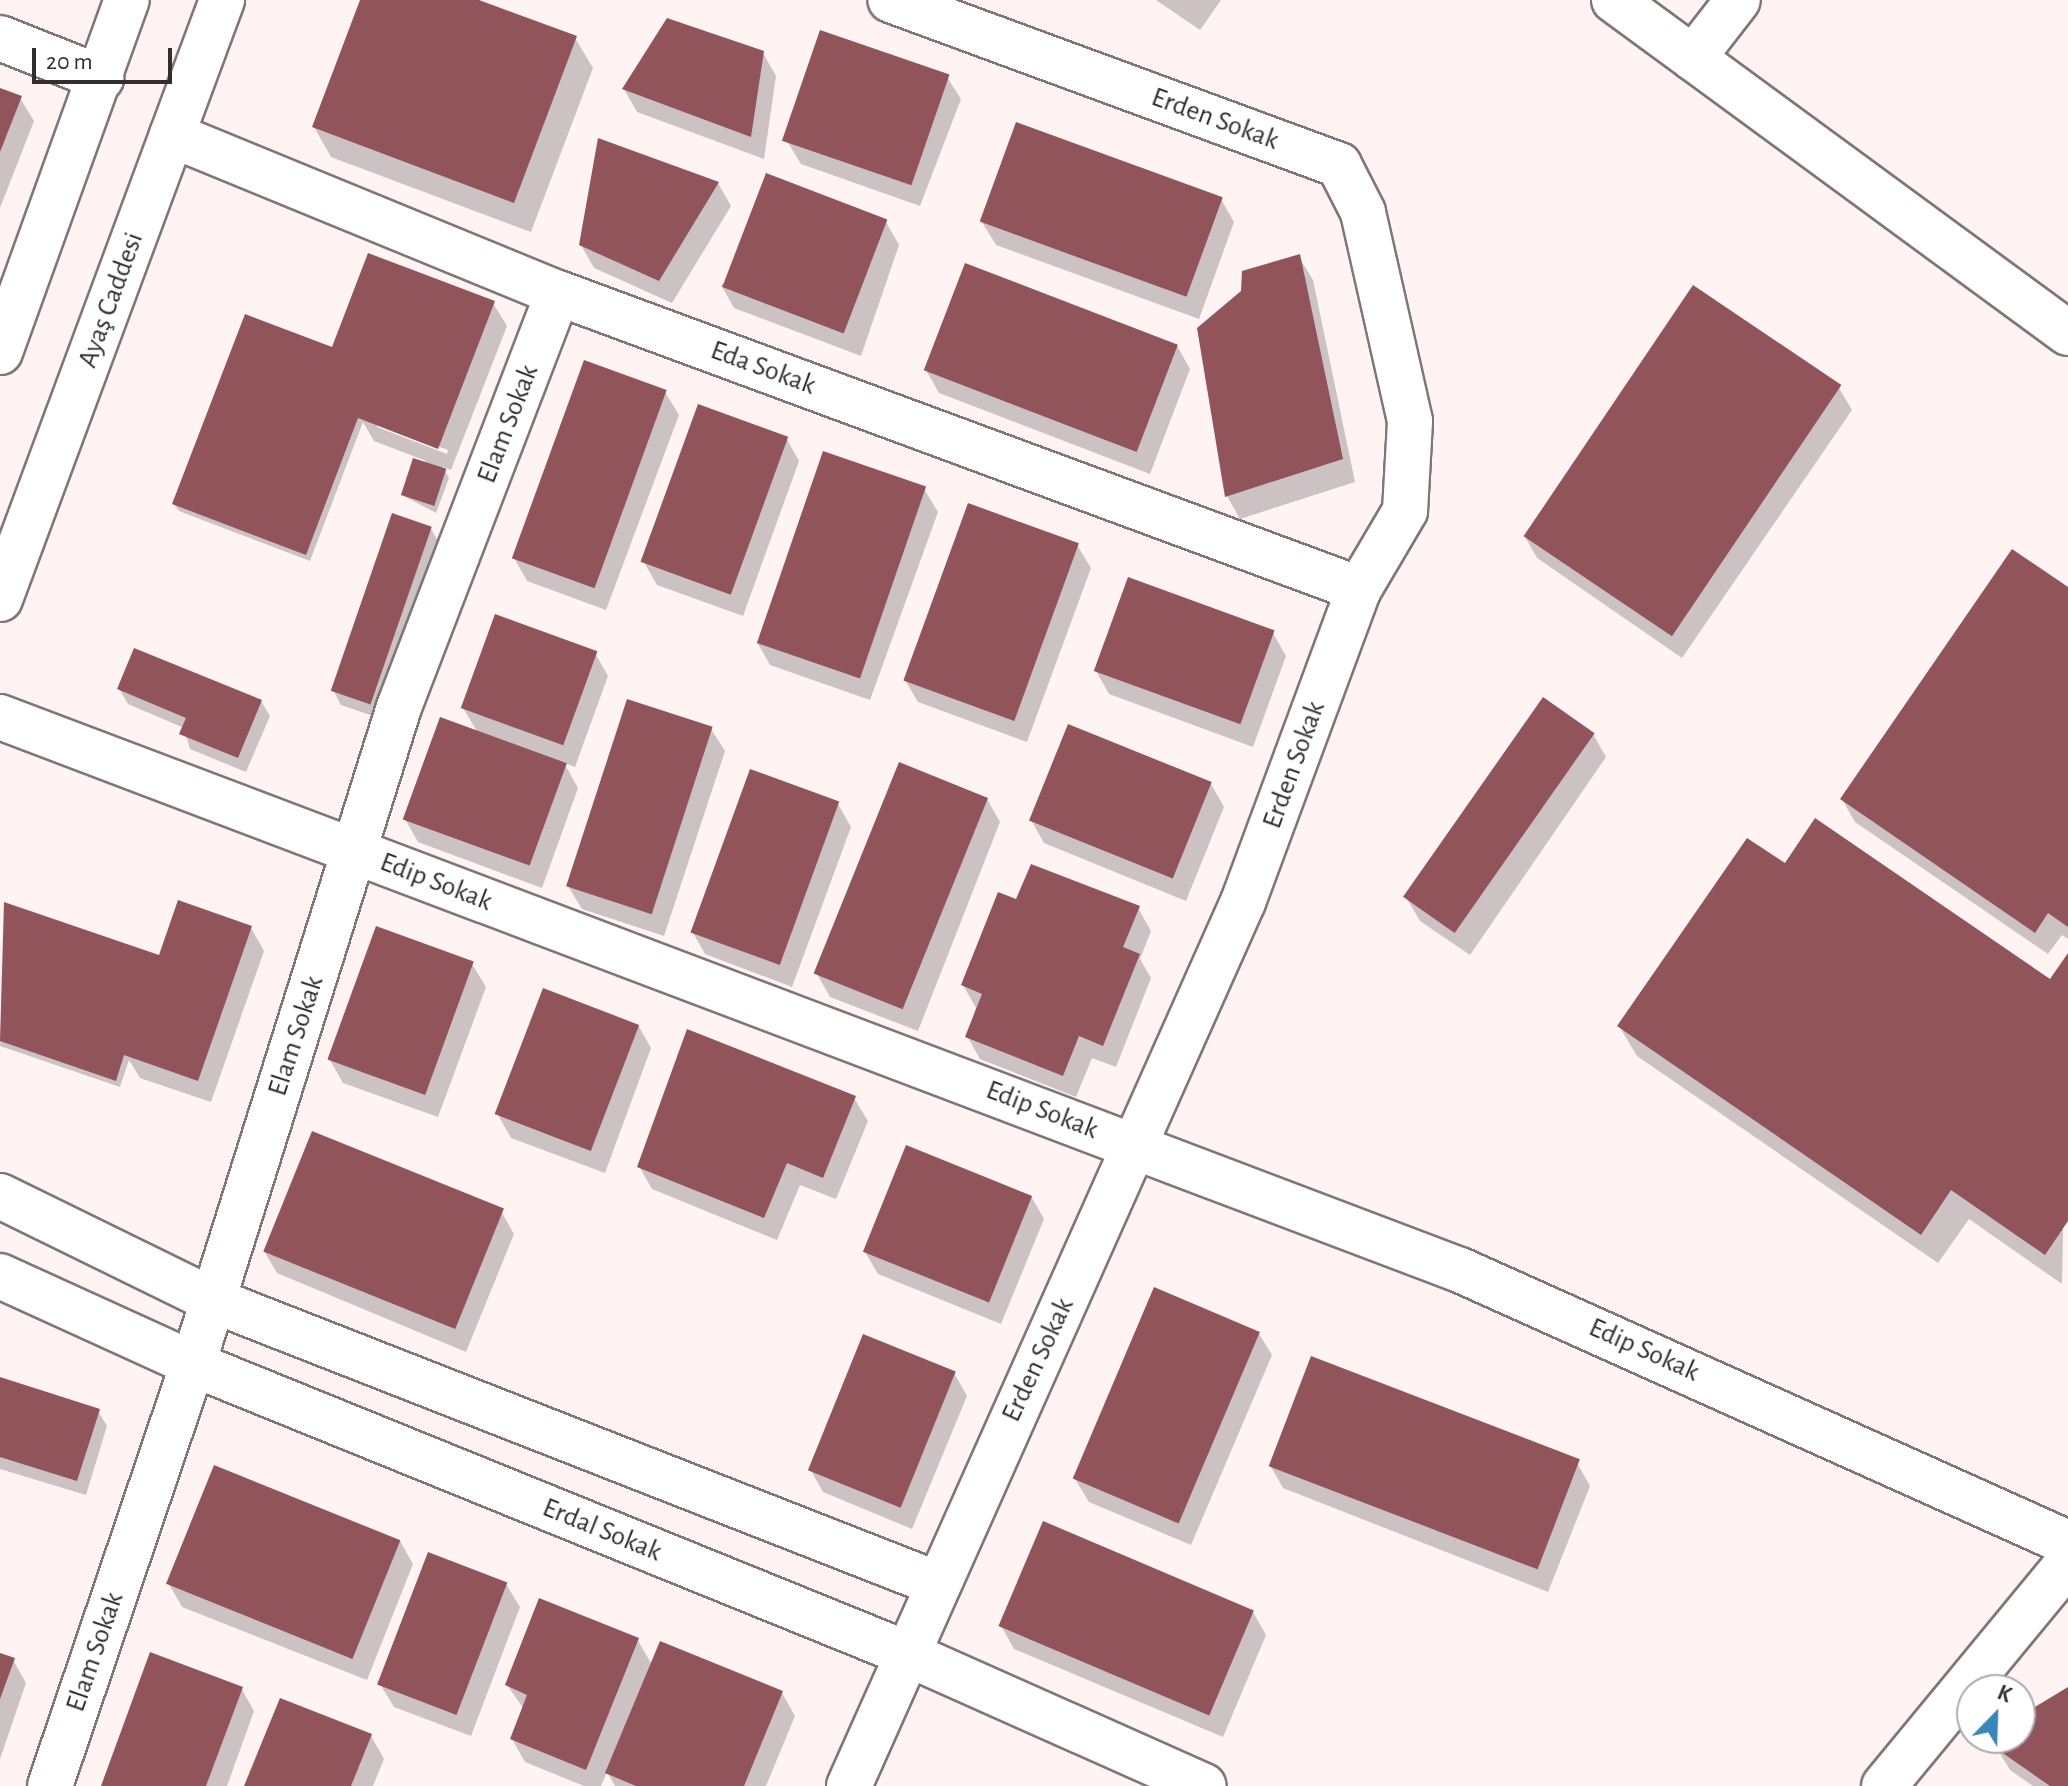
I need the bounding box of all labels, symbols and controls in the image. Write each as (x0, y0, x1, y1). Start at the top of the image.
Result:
scale bar (36, 32, 176, 82)
text: 20 m (46, 50, 93, 74)
street label: Erden Sokak (1147, 80, 1283, 158)
street label: Ayaş Caddesi (71, 228, 151, 372)
street label: Eda Sokak (706, 334, 820, 402)
street label: Elam Sokak (470, 360, 546, 488)
street label: Erden Sokak (1255, 697, 1333, 833)
street label: Edip Sokak (375, 845, 497, 919)
street label: Elam Sokak (261, 972, 331, 1100)
street label: Edip Sokak (981, 1073, 1103, 1147)
street label: Erden Sokak (995, 1293, 1081, 1427)
street label: Edip Sokak (1584, 1311, 1704, 1389)
street label: Erdal Sokak (538, 1491, 666, 1569)
street label: Elam Sokak (59, 1588, 131, 1716)
north arrow (1956, 1674, 2036, 1754)
text: K (1994, 1681, 2015, 1706)

